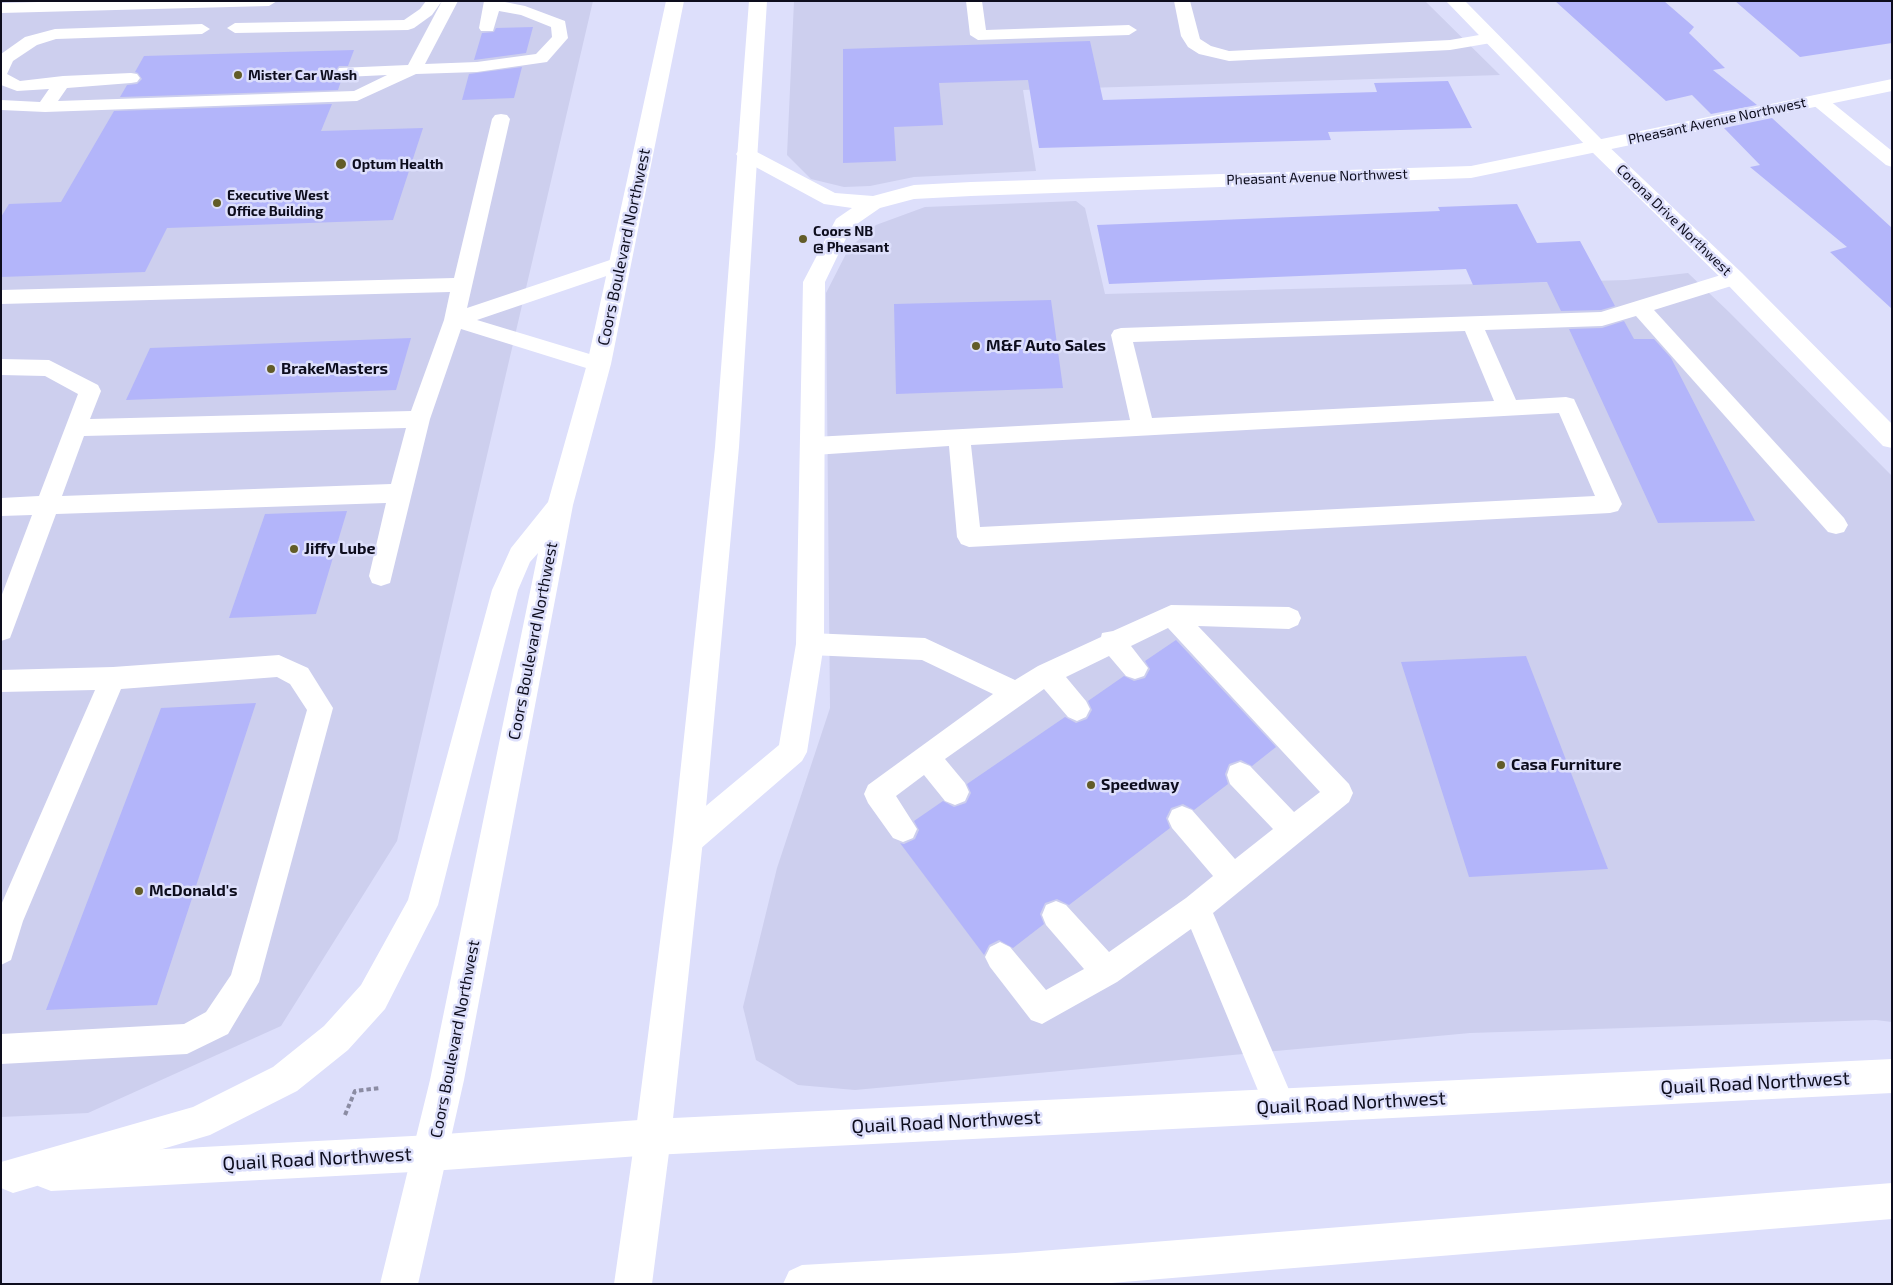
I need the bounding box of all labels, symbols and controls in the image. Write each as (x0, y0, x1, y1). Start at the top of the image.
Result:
place label: Mister Car Wash (248, 67, 357, 83)
marker: Mister Car Wash (232, 69, 244, 81)
street label: Pheasant Avenue Northwest (1627, 94, 1807, 148)
street label: Coors Boulevard Northwest (594, 147, 654, 347)
place label: Optum Health (352, 156, 444, 172)
marker: Optum Health (334, 157, 348, 171)
street label: Corona Drive Northwest (1613, 161, 1735, 279)
street label: Pheasant Avenue Northwest (1226, 165, 1408, 189)
place label: Executive West Office Building (227, 187, 329, 220)
marker: Executive West Office Building (211, 197, 223, 209)
place label: Coors NB @ Pheasant (813, 223, 889, 256)
marker: Coors NB @ Pheasant (797, 233, 809, 245)
place label: M&F Auto Sales (986, 336, 1106, 356)
marker: M&F Auto Sales (970, 340, 982, 352)
place label: BrakeMasters (281, 359, 388, 379)
marker: BrakeMasters (265, 363, 277, 375)
place label: Jiffy Lube (304, 539, 376, 559)
street label: Coors Boulevard Northwest (504, 540, 562, 742)
marker: Jiffy Lube (288, 543, 300, 555)
place label: Casa Furniture (1511, 755, 1621, 775)
marker: Casa Furniture (1495, 759, 1507, 771)
place label: Speedway (1101, 775, 1179, 795)
marker: Speedway (1085, 779, 1097, 791)
place label: McDonald's (149, 881, 238, 901)
marker: McDonald's (133, 885, 145, 897)
street label: Coors Boulevard Northwest (426, 938, 484, 1140)
street label: Quail Road Northwest (1660, 1067, 1850, 1099)
street label: Quail Road Northwest (1256, 1087, 1446, 1119)
street label: Quail Road Northwest (851, 1106, 1041, 1138)
street label: Quail Road Northwest (222, 1143, 412, 1175)

